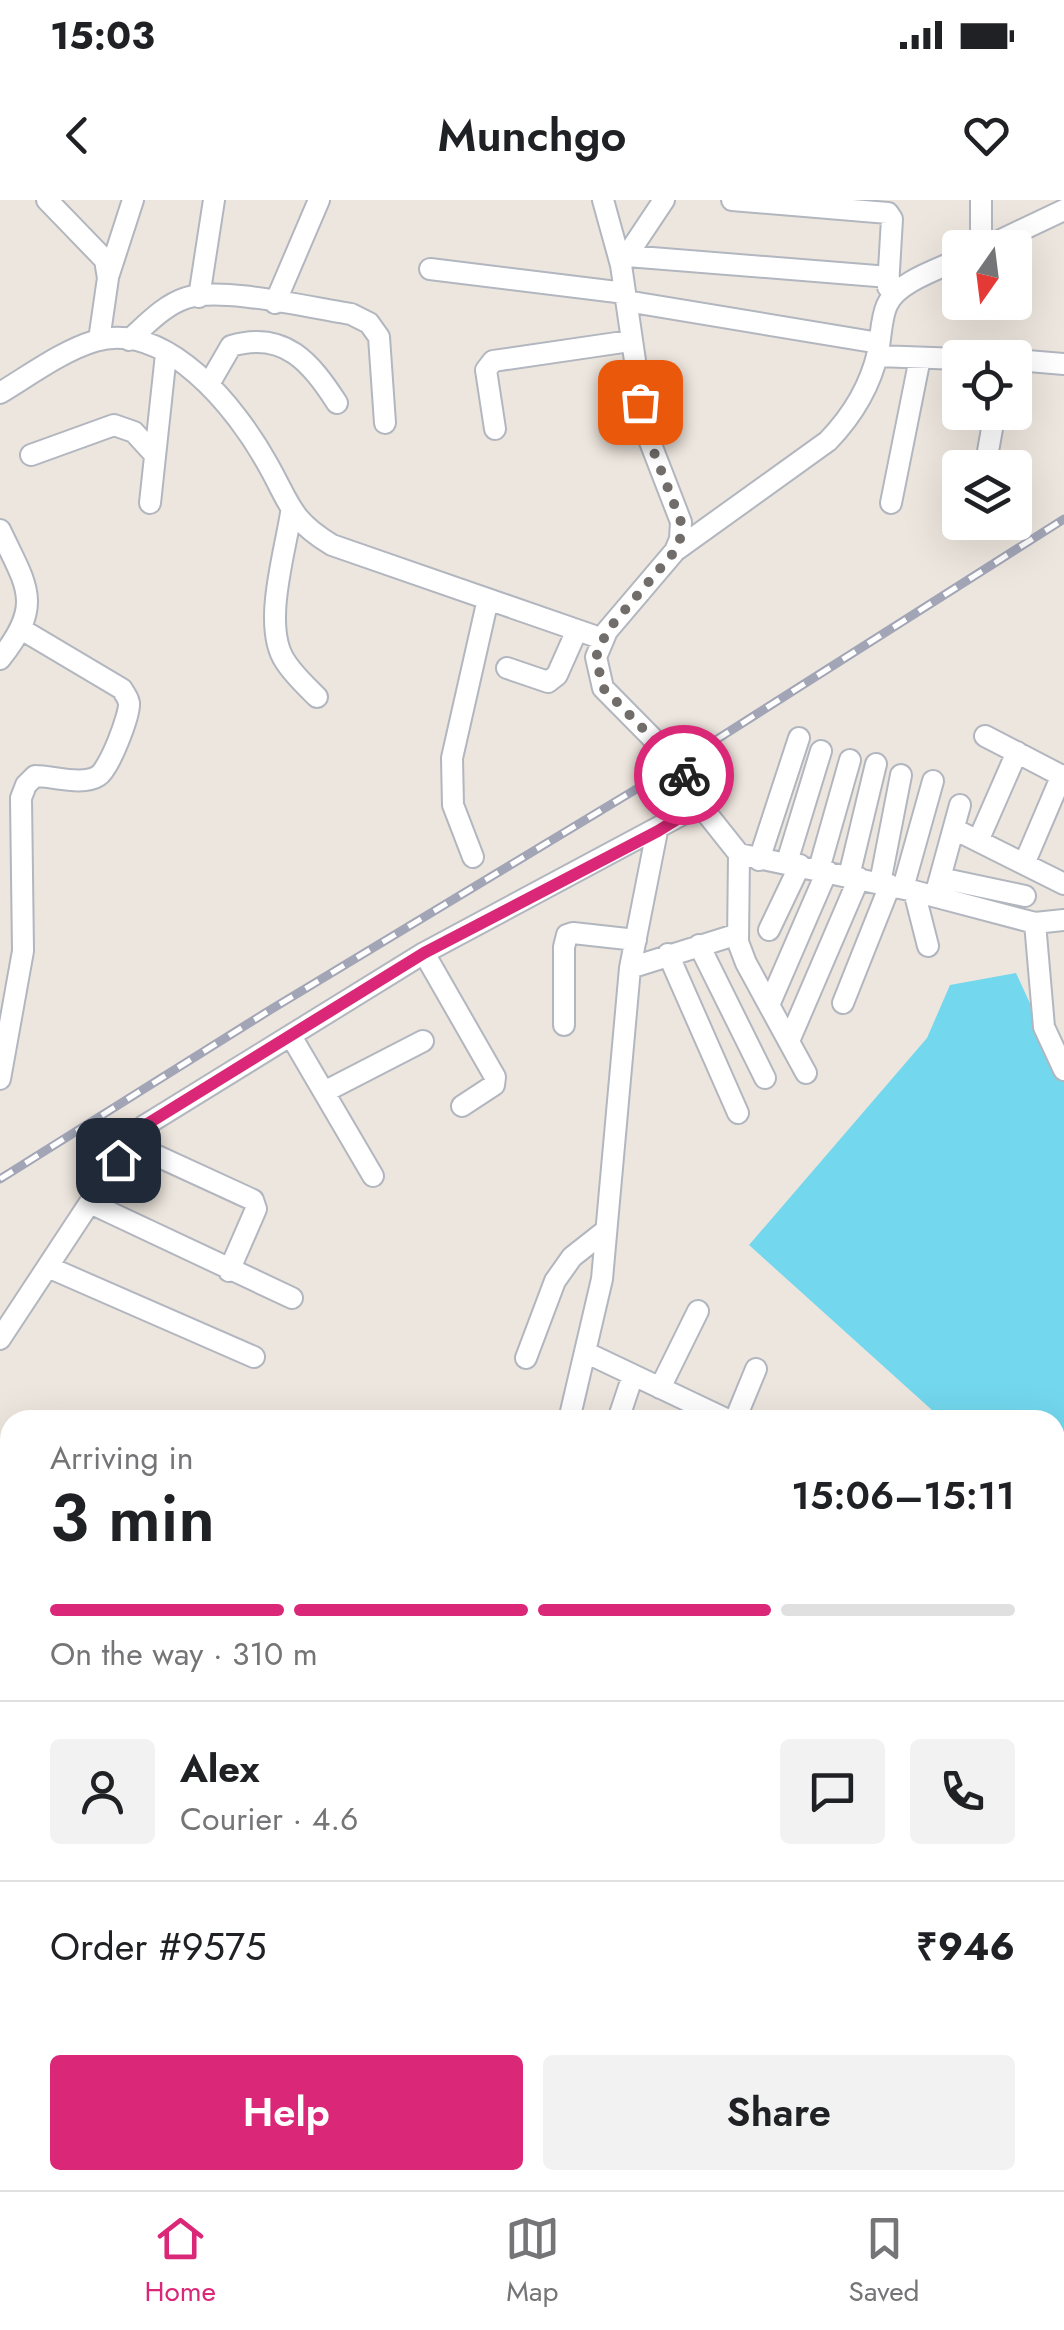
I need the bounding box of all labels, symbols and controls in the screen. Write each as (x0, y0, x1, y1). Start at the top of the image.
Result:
text: 15:03 (50, 8, 155, 63)
text: Munchgo (437, 103, 627, 168)
icon: back (50, 108, 105, 163)
icon: heart (959, 108, 1014, 163)
north arrow (942, 230, 1032, 320)
map controls (942, 230, 1032, 540)
button: locate (942, 340, 1032, 430)
pin (598, 360, 683, 445)
icon: bag (613, 375, 668, 430)
button: layers (942, 450, 1032, 540)
courier (634, 725, 734, 825)
icon: bike (657, 748, 712, 803)
pin (76, 1118, 161, 1203)
icon: home (91, 1133, 146, 1188)
text: Arriving in (50, 1435, 194, 1481)
text: 15:06–15:11 (791, 1468, 1015, 1523)
text: 3 min (50, 1471, 215, 1565)
text: On the way · 310 m (50, 1631, 318, 1677)
button: person (50, 1739, 155, 1844)
button: chat (780, 1739, 885, 1844)
button: phone (910, 1739, 1015, 1844)
text: Alex (180, 1741, 260, 1796)
text: Courier · 4.6 (180, 1796, 358, 1842)
text: Order #9575 (50, 1919, 266, 1974)
text: ₹946 (916, 1919, 1015, 1974)
button: Help (50, 2055, 523, 2170)
button: Share (543, 2055, 1015, 2170)
tab: Home (144, 2211, 216, 2312)
tab: Map (505, 2211, 560, 2312)
tab: Saved (849, 2211, 920, 2312)

